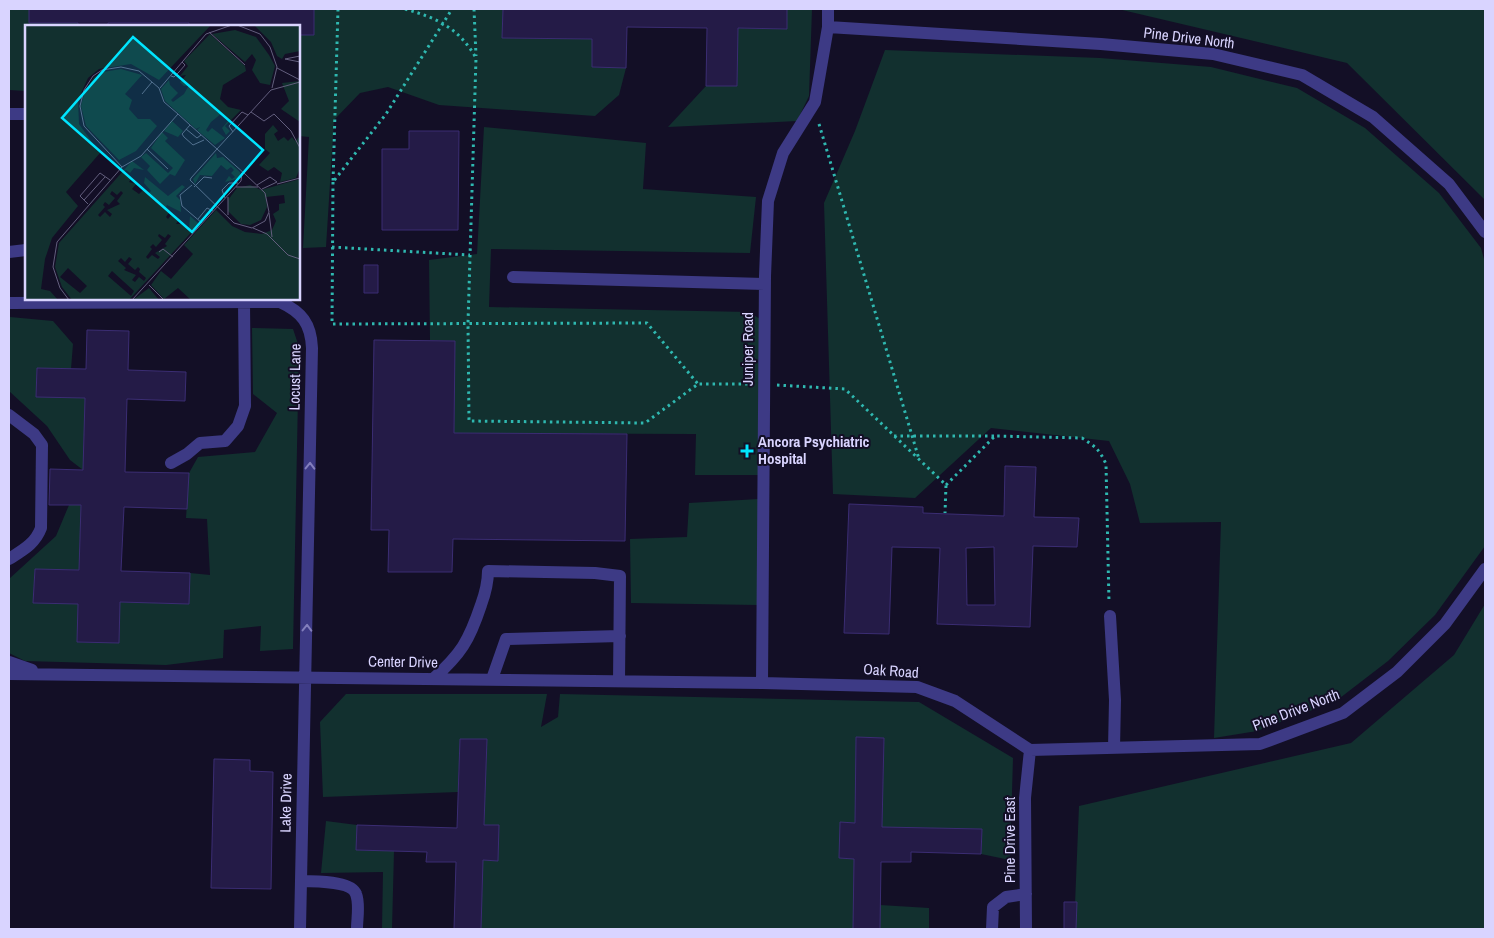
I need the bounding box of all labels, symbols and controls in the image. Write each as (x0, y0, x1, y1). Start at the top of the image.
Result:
street label: Pine Drive North (1142, 21, 1236, 54)
inset map (25, 25, 300, 300)
street label: Juniper Road (737, 312, 758, 386)
street label: Locust Lane (283, 343, 306, 411)
place label: Ancora Psychiatric Hospital (758, 431, 870, 469)
marker: Ancora Psychiatric Hospital (740, 444, 754, 458)
one-way arrow (305, 462, 315, 470)
one-way arrow (301, 624, 312, 632)
street label: Center Drive (368, 650, 438, 673)
street label: Oak Road (863, 658, 919, 683)
street label: Pine Drive North (1249, 683, 1342, 736)
street label: Lake Drive (274, 773, 297, 833)
street label: Pine Drive East (999, 796, 1020, 883)

